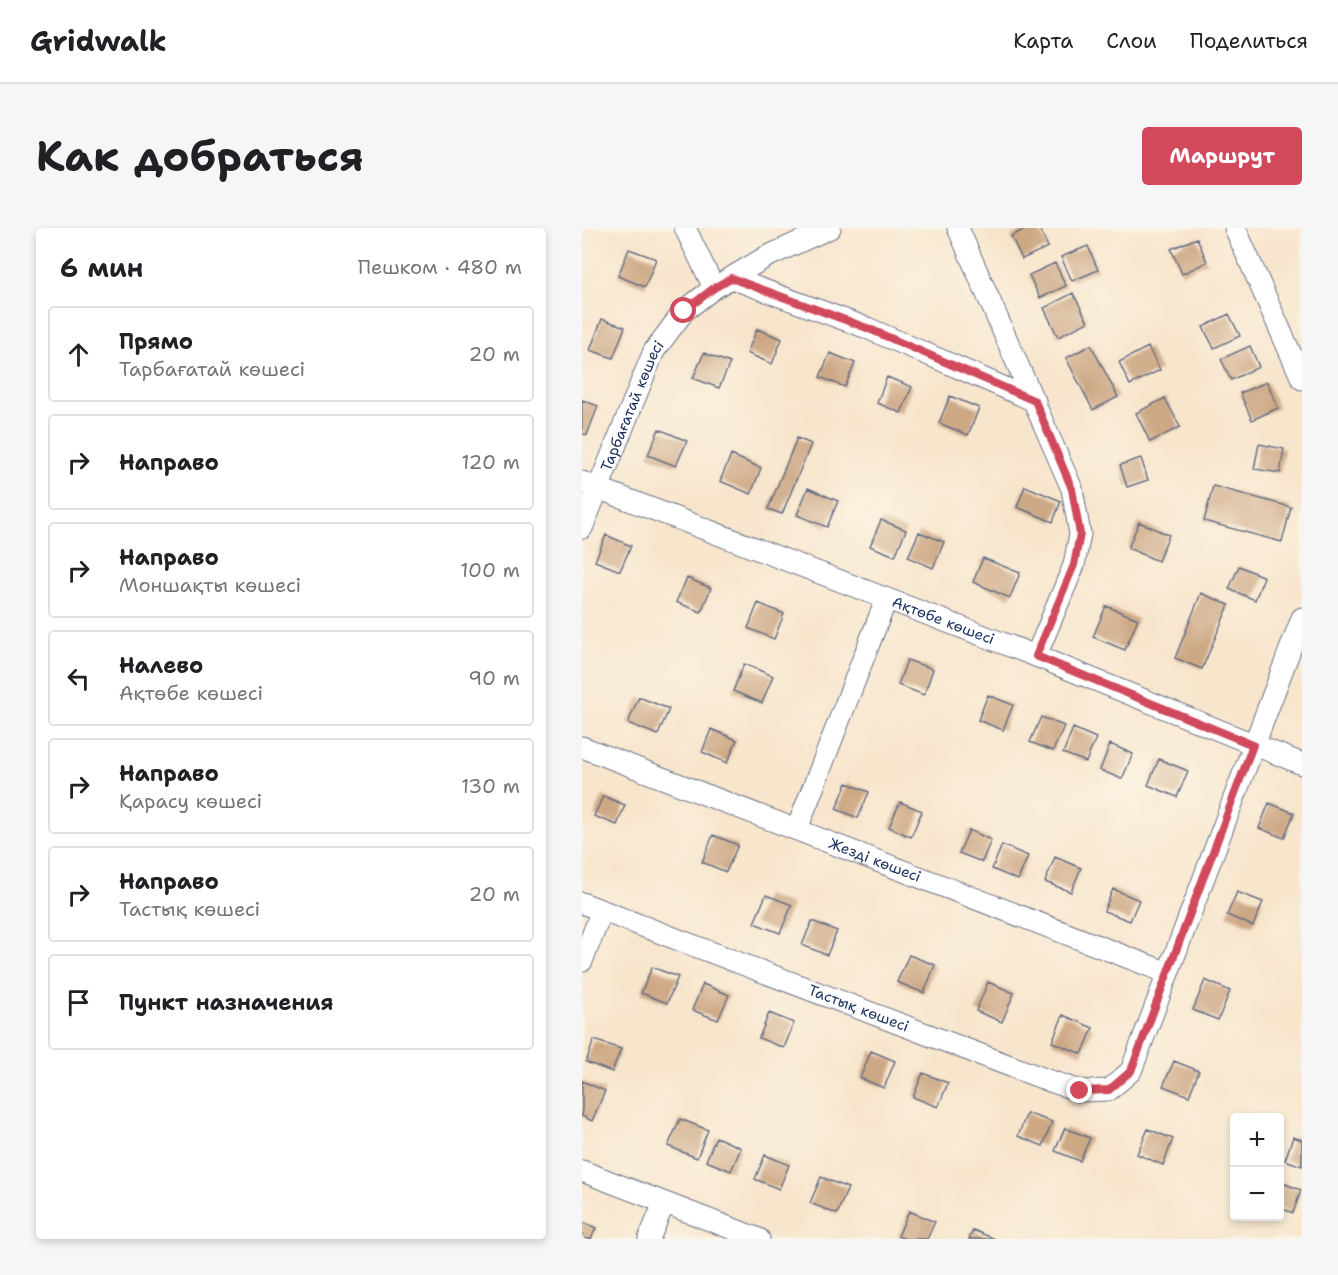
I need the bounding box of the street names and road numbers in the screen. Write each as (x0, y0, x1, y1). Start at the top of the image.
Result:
street label: Тарбағатай көшесі (596, 336, 668, 474)
street label: Ақтөбе көшесі (889, 592, 997, 649)
street label: Жезді көшесі (826, 833, 924, 887)
street label: Тастық көшесі (806, 980, 912, 1037)

